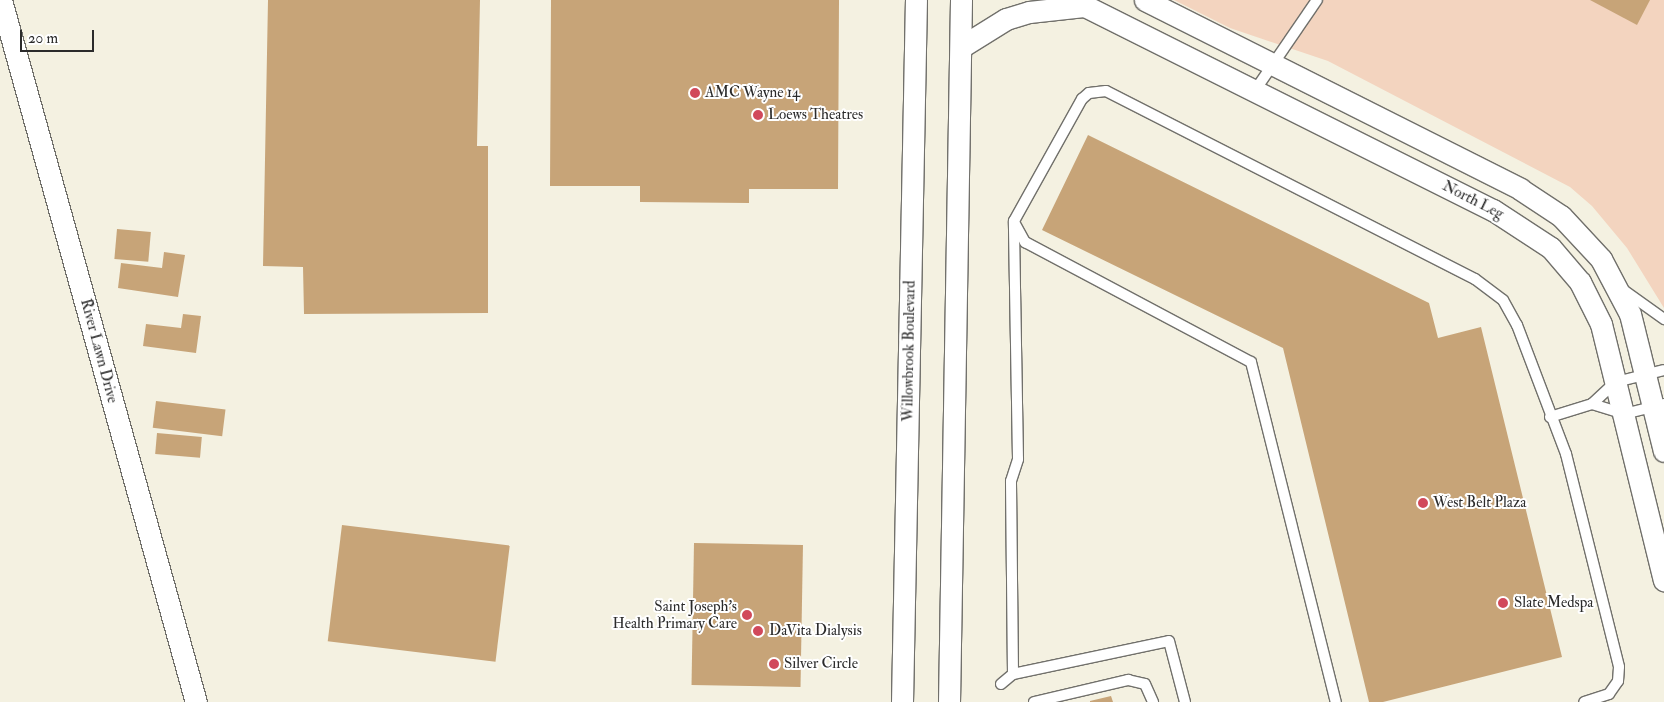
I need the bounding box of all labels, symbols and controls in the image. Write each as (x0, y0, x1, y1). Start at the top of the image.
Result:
scale bar (22, 20, 96, 52)
text: 20 m (28, 29, 58, 48)
place label: AMC Wayne 14 (705, 84, 800, 102)
marker: AMC Wayne 14 (689, 87, 701, 99)
place label: Loews Theatres (768, 106, 863, 124)
marker: Loews Theatres (752, 109, 764, 121)
street label: North Leg (1439, 177, 1507, 223)
street label: Willowbrook Boulevard (899, 280, 919, 422)
street label: River Lawn Drive (76, 297, 122, 405)
place label: West Belt Plaza (1433, 494, 1526, 512)
marker: West Belt Plaza (1417, 497, 1429, 509)
place label: Slate Medspa (1514, 594, 1593, 612)
marker: Slate Medspa (1496, 596, 1510, 610)
place label: Saint Joseph's Health Primary Care (613, 597, 737, 632)
marker: Saint Joseph's Health Primary Care (741, 609, 753, 621)
place label: DaVita Dialysis (769, 622, 862, 640)
marker: DaVita Dialysis (751, 624, 765, 638)
place label: Silver Circle (784, 655, 858, 673)
marker: Silver Circle (768, 658, 780, 670)

